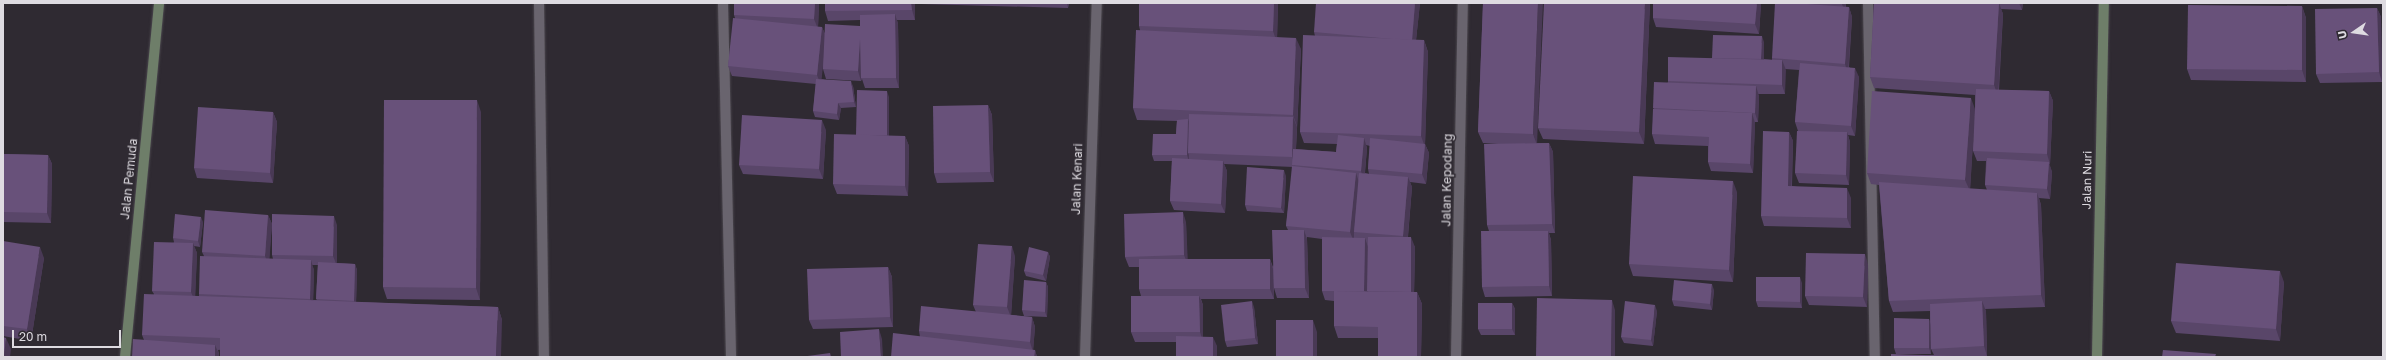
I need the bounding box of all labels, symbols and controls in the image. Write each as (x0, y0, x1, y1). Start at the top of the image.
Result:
north arrow (2334, 12, 2374, 52)
text: U (2335, 29, 2349, 40)
street label: Jalan Kepodang (1439, 133, 1455, 227)
street label: Jalan Pemuda (118, 138, 140, 220)
street label: Jalan Kenari (1069, 143, 1085, 215)
street label: Jalan Nuri (2079, 151, 2095, 209)
scale bar (14, 322, 123, 348)
text: 20 m (19, 329, 47, 344)

